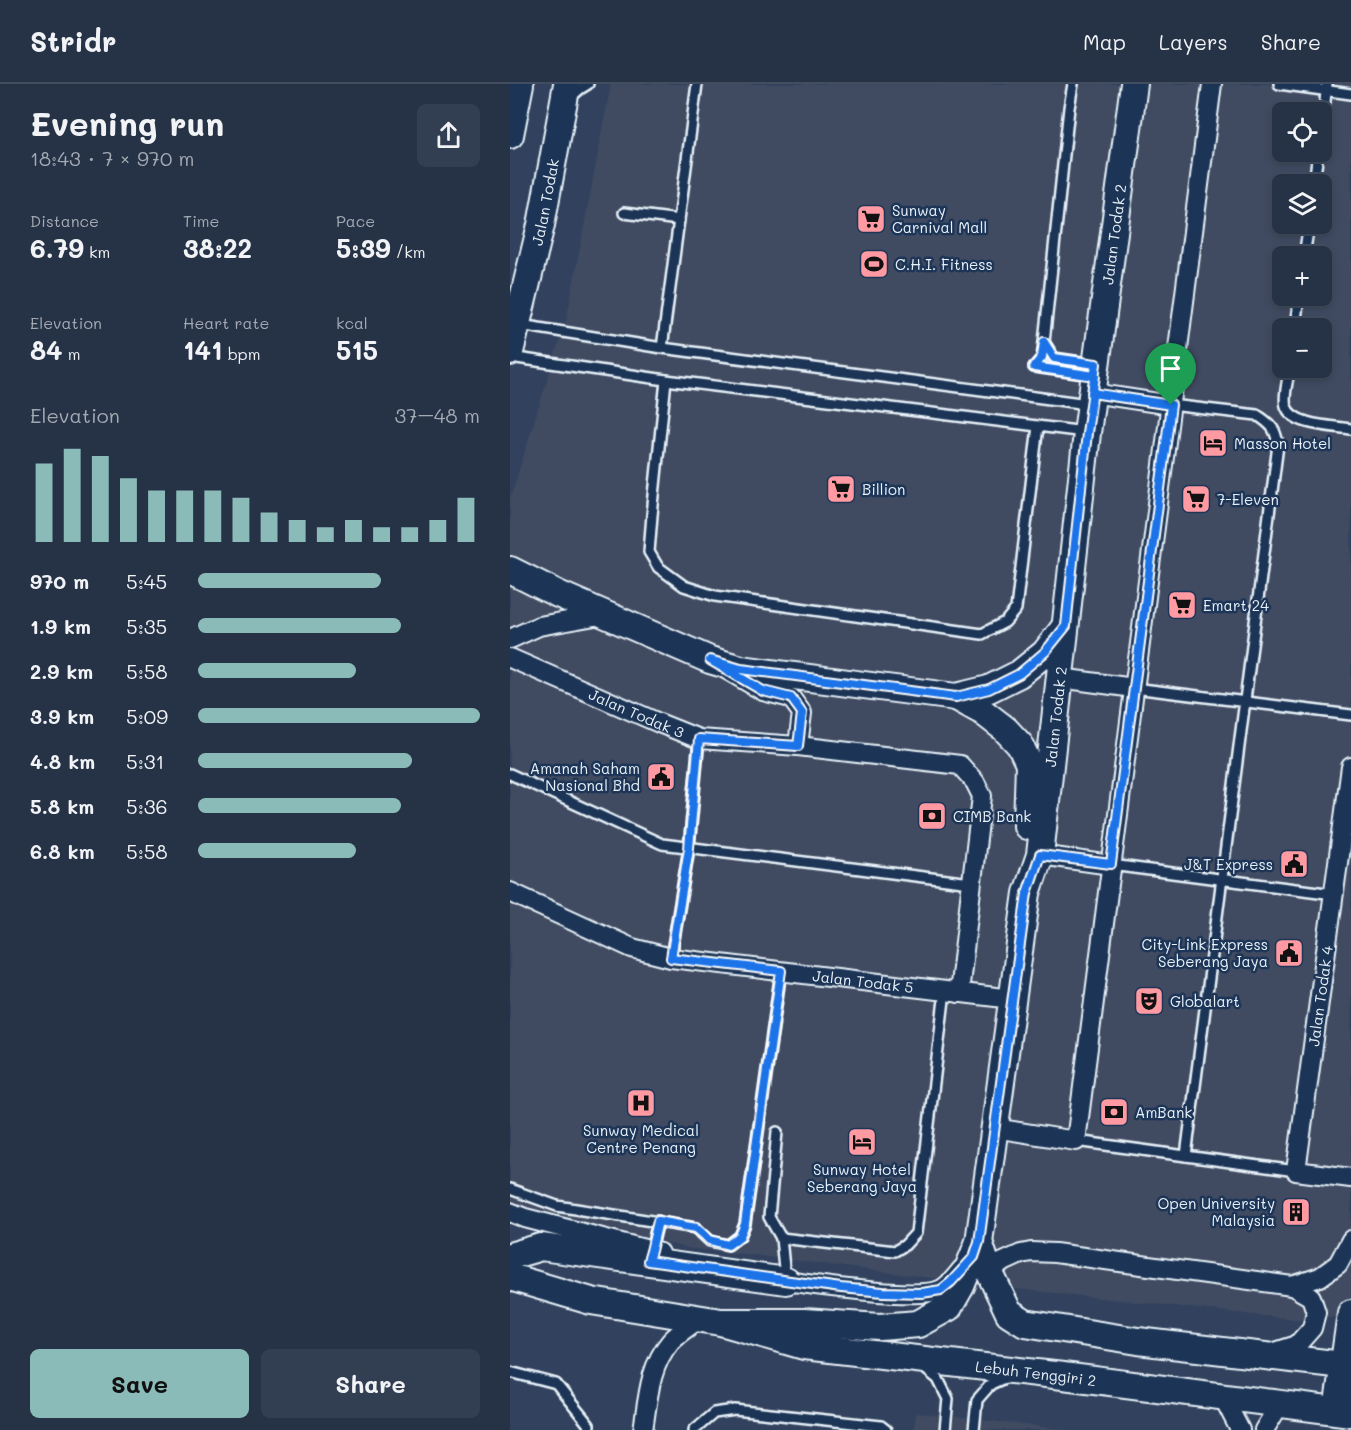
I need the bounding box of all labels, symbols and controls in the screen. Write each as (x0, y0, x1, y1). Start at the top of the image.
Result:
text: Stridr (30, 23, 116, 59)
text: Map (1083, 28, 1126, 55)
text: Layers (1159, 28, 1228, 55)
text: Share (1261, 28, 1321, 55)
text: Evening run (30, 101, 224, 144)
map controls (1272, 102, 1332, 378)
button: locate (1272, 102, 1332, 162)
button: share (417, 104, 480, 167)
text: 18:43 · 7 × 970 m (30, 145, 195, 171)
street label: Jalan Todak (526, 157, 563, 247)
button: layers (1272, 174, 1332, 234)
street label: Jalan Todak 2 (1097, 183, 1130, 286)
place label: Sunway Carnival Mall (892, 200, 987, 237)
supermarket icon: Sunway Carnival Mall (855, 203, 887, 235)
text: Distance (30, 210, 99, 231)
text: Time (183, 210, 219, 231)
text: Pace (336, 210, 375, 231)
text: 6.79 (30, 231, 84, 265)
text: 38:22 (183, 231, 252, 265)
text: 5:39 (336, 231, 391, 265)
text: km (84, 241, 110, 262)
text: /km (391, 241, 425, 262)
button: + (1272, 246, 1332, 306)
sports icon: C.H.I. Fitness (858, 248, 890, 280)
place label: C.H.I. Fitness (895, 254, 993, 274)
text: Elevation (30, 312, 102, 333)
text: Heart rate (183, 312, 269, 333)
text: kcal (336, 312, 368, 333)
button: − (1272, 318, 1332, 378)
text: 84 (30, 333, 63, 367)
text: 141 (183, 333, 223, 367)
text: 515 (336, 333, 378, 367)
text: m (63, 343, 80, 364)
text: bpm (223, 343, 260, 364)
pin (1145, 343, 1196, 405)
icon: arrive (1154, 352, 1187, 385)
text: Elevation (30, 402, 120, 428)
text: 37–48 m (395, 402, 480, 428)
hotel icon: Masson Hotel (1197, 427, 1229, 459)
place label: Masson Hotel (1234, 433, 1331, 453)
supermarket icon: Billion (825, 473, 857, 505)
place label: Billion (862, 479, 905, 499)
supermarket icon: 7-Eleven (1180, 483, 1212, 515)
place label: 7-Eleven (1217, 489, 1279, 509)
text: 970 m (30, 568, 89, 594)
text: 5:45 (126, 568, 167, 594)
supermarket icon: Emart 24 (1166, 589, 1198, 621)
place label: Emart 24 (1203, 595, 1269, 615)
text: 1.9 km (30, 613, 91, 639)
text: 5:35 (126, 613, 167, 639)
text: 2.9 km (30, 658, 93, 684)
text: 5:58 (126, 658, 168, 684)
street label: Jalan Todak 2 (1040, 665, 1071, 768)
street label: Jalan Todak 3 (586, 684, 687, 742)
text: 3.9 km (30, 703, 94, 729)
text: 5:09 (126, 703, 168, 729)
text: 4.8 km (30, 748, 95, 774)
text: 5:31 (126, 748, 165, 774)
place label: Amanah Saham Nasional Bhd (530, 758, 640, 795)
public building icon: Amanah Saham Nasional Bhd (645, 761, 677, 793)
text: 5.8 km (30, 793, 94, 819)
text: 5:36 (126, 793, 168, 819)
bank icon: CIMB Bank (916, 800, 948, 832)
place label: CIMB Bank (953, 806, 1031, 826)
text: 6.8 km (30, 838, 95, 864)
text: 5:58 (126, 838, 168, 864)
public building icon: J&T Express (1278, 848, 1310, 880)
place label: J&T Express (1184, 854, 1273, 874)
place label: City-Link Express Seberang Jaya (1142, 934, 1268, 971)
public building icon: City-Link Express Seberang Jaya (1273, 937, 1305, 969)
street label: Jalan Todak 4 (1303, 944, 1337, 1048)
street label: Jalan Todak 5 (812, 965, 915, 997)
theatre icon: Globalart (1133, 985, 1165, 1017)
place label: Globalart (1170, 991, 1240, 1011)
hospital icon: Sunway Medical Centre Penang (625, 1087, 657, 1119)
bank icon: AmBank (1098, 1096, 1130, 1128)
place label: AmBank (1135, 1102, 1192, 1122)
place label: Sunway Medical Centre Penang (583, 1120, 699, 1157)
hotel icon: Sunway Hotel Seberang Jaya (846, 1126, 878, 1158)
place label: Sunway Hotel Seberang Jaya (807, 1159, 917, 1196)
place label: Open University Malaysia (1158, 1193, 1275, 1230)
building icon: Open University Malaysia (1280, 1196, 1312, 1228)
button: Save (30, 1349, 249, 1418)
button: Share (261, 1349, 480, 1418)
street label: Lebuh Tenggiri 2 (974, 1356, 1097, 1390)

